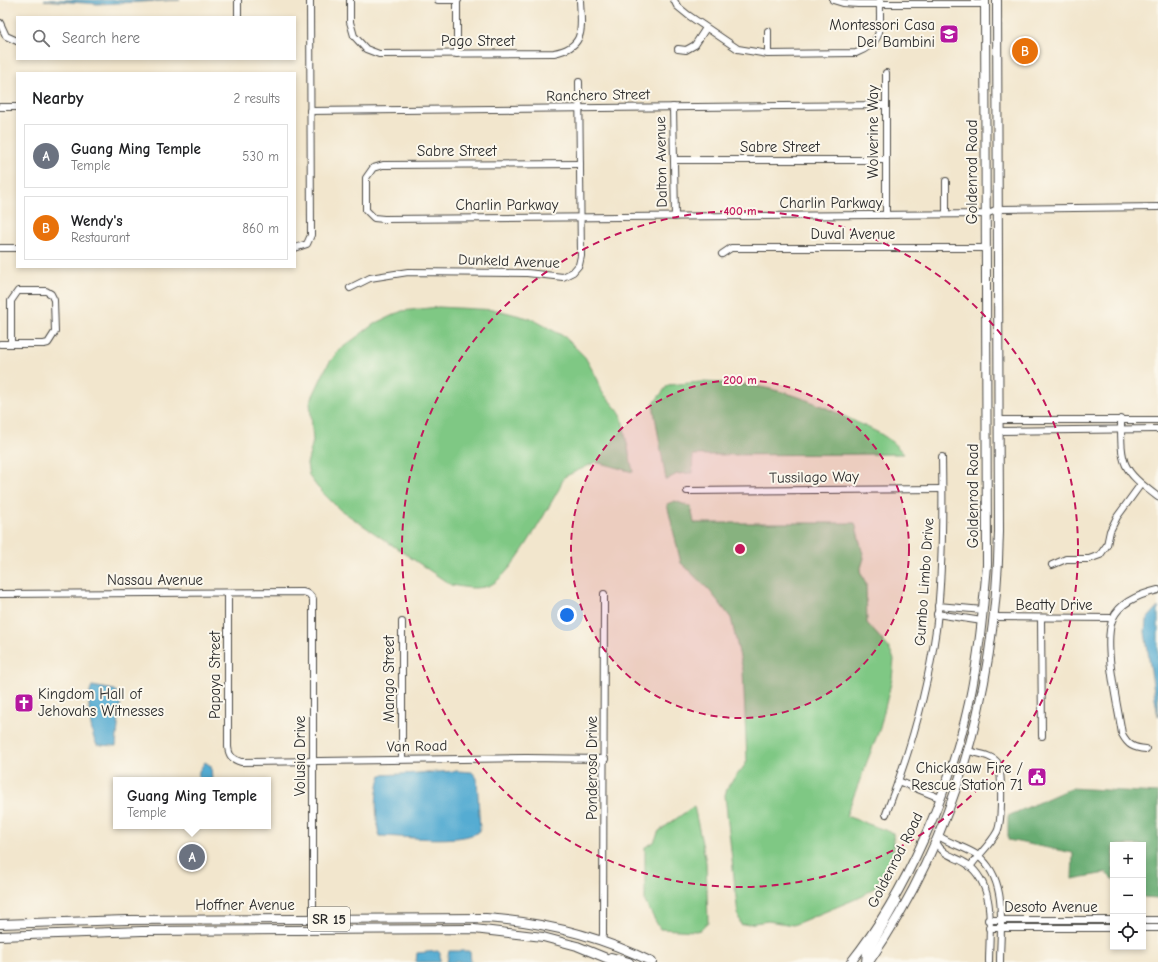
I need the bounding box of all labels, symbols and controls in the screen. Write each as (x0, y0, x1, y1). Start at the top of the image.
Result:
search box (16, 16, 296, 60)
place label: Montessori Casa Dei Bambini (829, 16, 935, 51)
school or university icon: Montessori Casa Dei Bambini (938, 23, 960, 45)
icon: search (30, 27, 52, 49)
text: Search here (62, 29, 140, 47)
street label: Pago Street (441, 32, 516, 50)
pin: B (1012, 36, 1038, 66)
street label: Ranchero Street (546, 85, 651, 105)
street label: Wolverine Way (864, 85, 882, 179)
text: Nearby (32, 89, 83, 108)
text: 2 results (233, 91, 280, 106)
street label: Dalton Avenue (651, 116, 671, 208)
street label: Goldenrod Road (963, 120, 981, 224)
street label: Sabre Street (740, 138, 821, 156)
text: Guang Ming Temple (71, 140, 201, 158)
street label: Sabre Street (417, 142, 498, 160)
text: A (42, 149, 50, 164)
text: 530 m (242, 149, 279, 164)
text: Temple (71, 158, 110, 173)
street label: Charlin Parkway (780, 194, 883, 212)
street label: Charlin Parkway (456, 196, 559, 214)
text: 400 m (723, 204, 757, 218)
text: Wendy's (71, 212, 123, 230)
text: B (42, 221, 50, 236)
text: 860 m (242, 221, 279, 236)
street label: Duval Avenue (811, 225, 896, 243)
text: Restaurant (71, 230, 130, 245)
street label: Dunkeld Avenue (458, 250, 561, 272)
text: 200 m (723, 373, 757, 387)
street label: Goldenrod Road (964, 444, 982, 548)
street label: Tussilago Way (769, 467, 859, 487)
street label: Gumbo Limbo Drive (911, 517, 937, 647)
centre of rings (733, 542, 747, 556)
street label: Nassau Avenue (107, 571, 204, 589)
street label: Beatty Drive (1015, 596, 1093, 614)
your location (557, 605, 577, 625)
street label: Papaya Street (206, 630, 224, 719)
street label: Mango Street (380, 635, 398, 723)
place label: Kingdom Hall of Jehovahs Witnesses (38, 685, 164, 720)
church icon: Kingdom Hall of Jehovahs Witnesses (13, 692, 35, 714)
street label: Volusia Drive (291, 715, 309, 796)
street label: Ponderosa Drive (583, 715, 601, 820)
street label: Van Road (387, 736, 447, 756)
place label: Chickasaw Fire / Rescue Station 71 (911, 759, 1023, 794)
public building icon: Chickasaw Fire / Rescue Station 71 (1026, 766, 1048, 788)
popup (113, 777, 271, 829)
text: Guang Ming Temple (127, 787, 257, 805)
text: Temple (127, 805, 166, 820)
street label: Goldenrod Road (863, 809, 927, 911)
pin: A (179, 842, 205, 872)
map controls (1110, 842, 1146, 950)
button: + (1110, 842, 1146, 878)
button: − (1110, 878, 1146, 914)
street label: Hoffner Avenue (195, 896, 295, 914)
street label: Desoto Avenue (1004, 898, 1098, 916)
road number: SR 15 (308, 907, 350, 931)
button: locate (1110, 914, 1146, 950)

